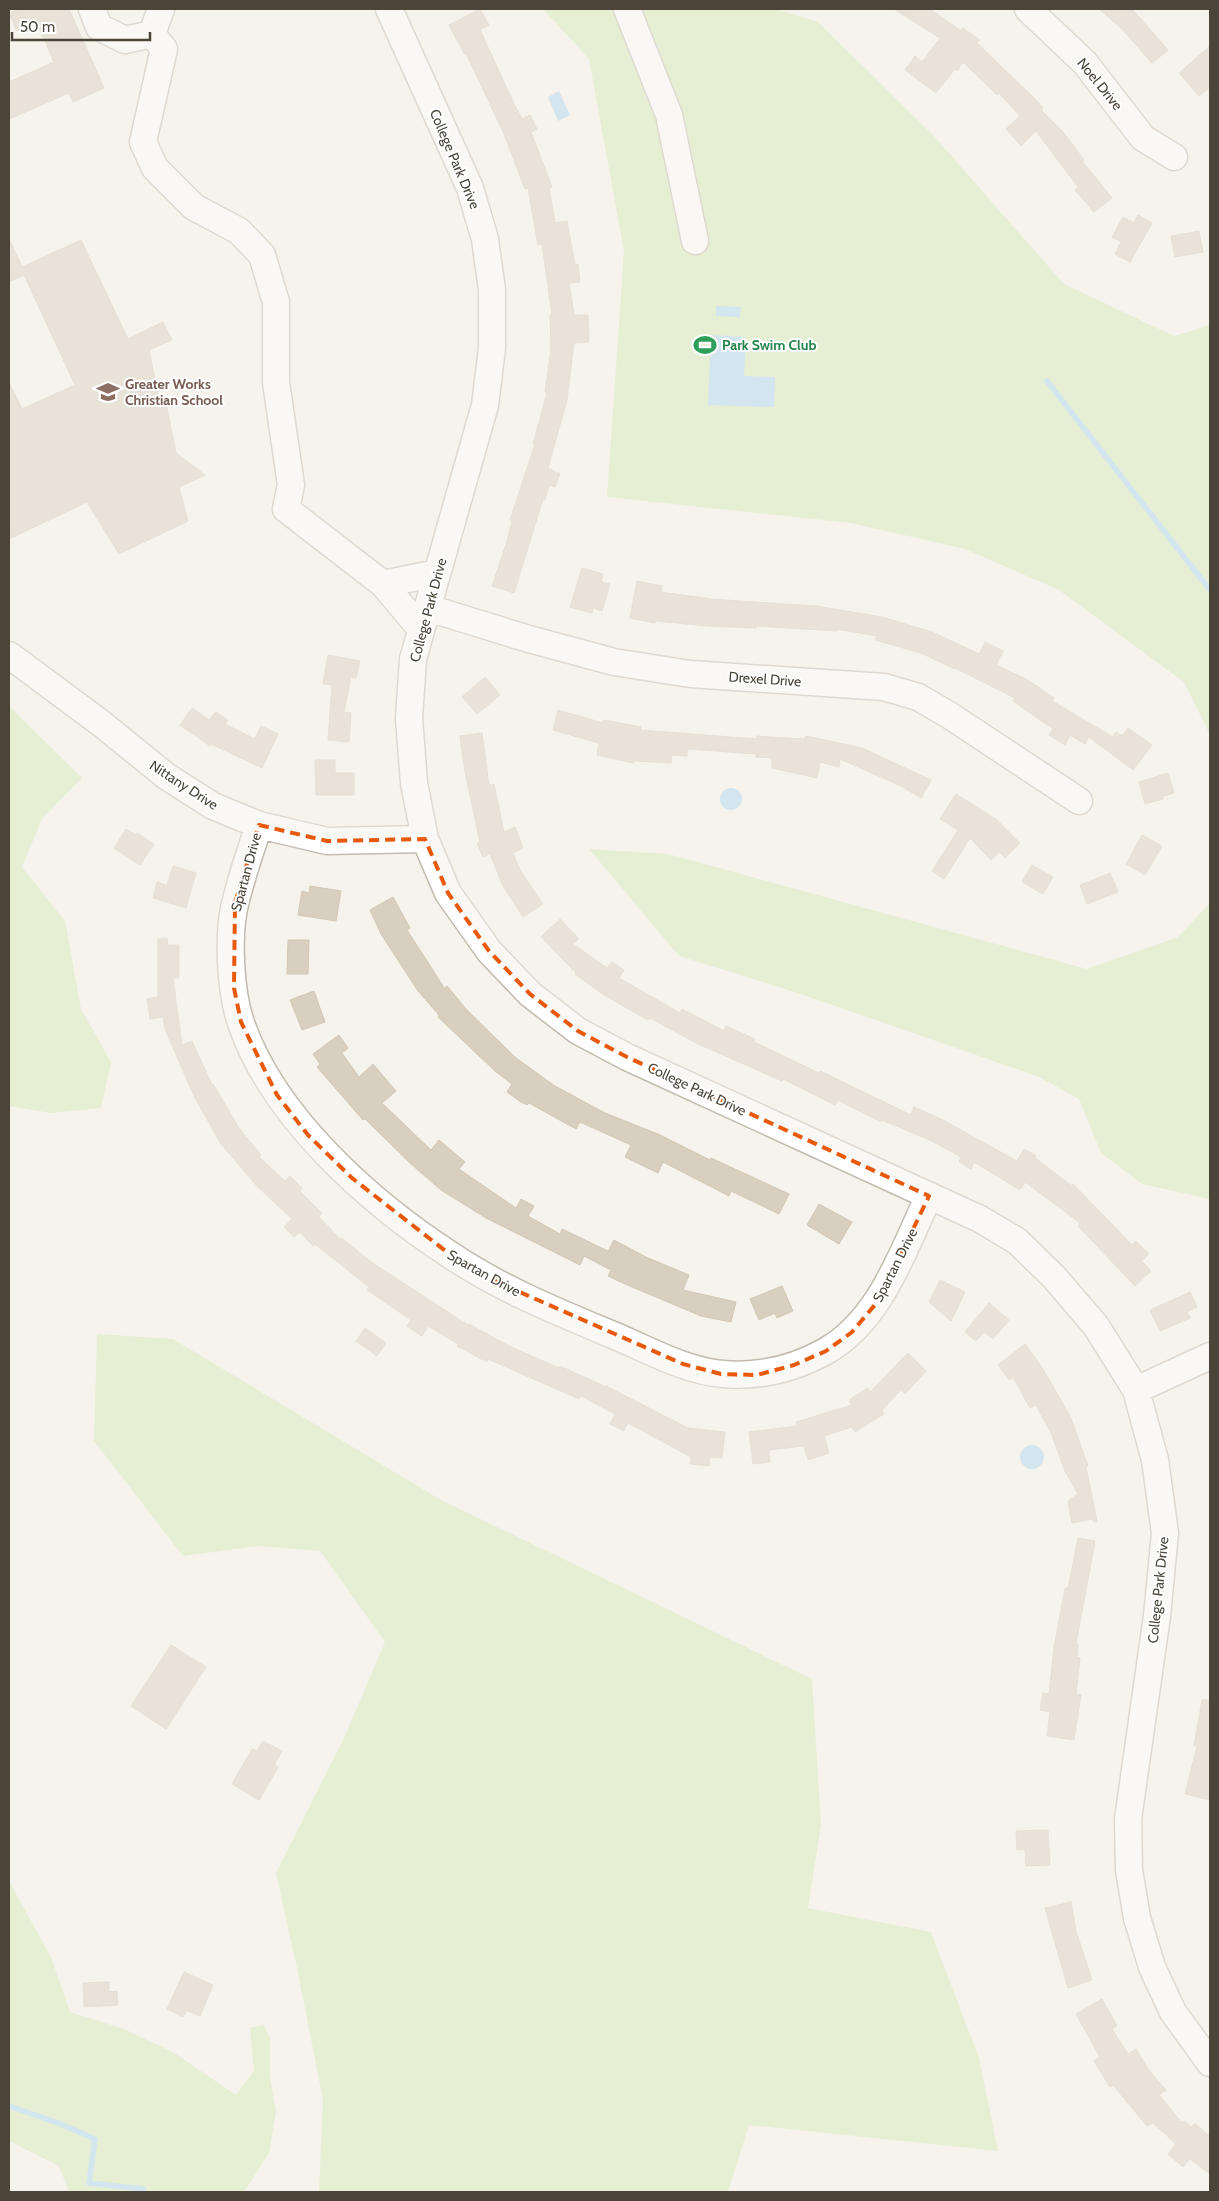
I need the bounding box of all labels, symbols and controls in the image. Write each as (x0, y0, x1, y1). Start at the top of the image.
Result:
scale bar (12, 10, 150, 42)
text: 50 m (20, 18, 55, 36)
street label: Noel Drive (1073, 54, 1127, 114)
street label: College Park Drive (426, 106, 484, 212)
sports icon: Park Swim Club (692, 332, 718, 358)
place label: Park Swim Club (722, 336, 816, 354)
place label: Greater Works Christian School (125, 375, 223, 409)
school or university icon: Greater Works Christian School (95, 379, 121, 405)
street label: College Park Drive (405, 556, 451, 664)
street label: Drexel Drive (728, 667, 802, 691)
street label: Nittany Drive (146, 756, 222, 814)
street label: Spartan Drive (227, 831, 265, 913)
street label: College Park Drive (645, 1058, 749, 1120)
street label: Spartan Drive (869, 1225, 921, 1305)
street label: Spartan Drive (444, 1246, 524, 1300)
street label: College Park Drive (1143, 1536, 1173, 1644)

